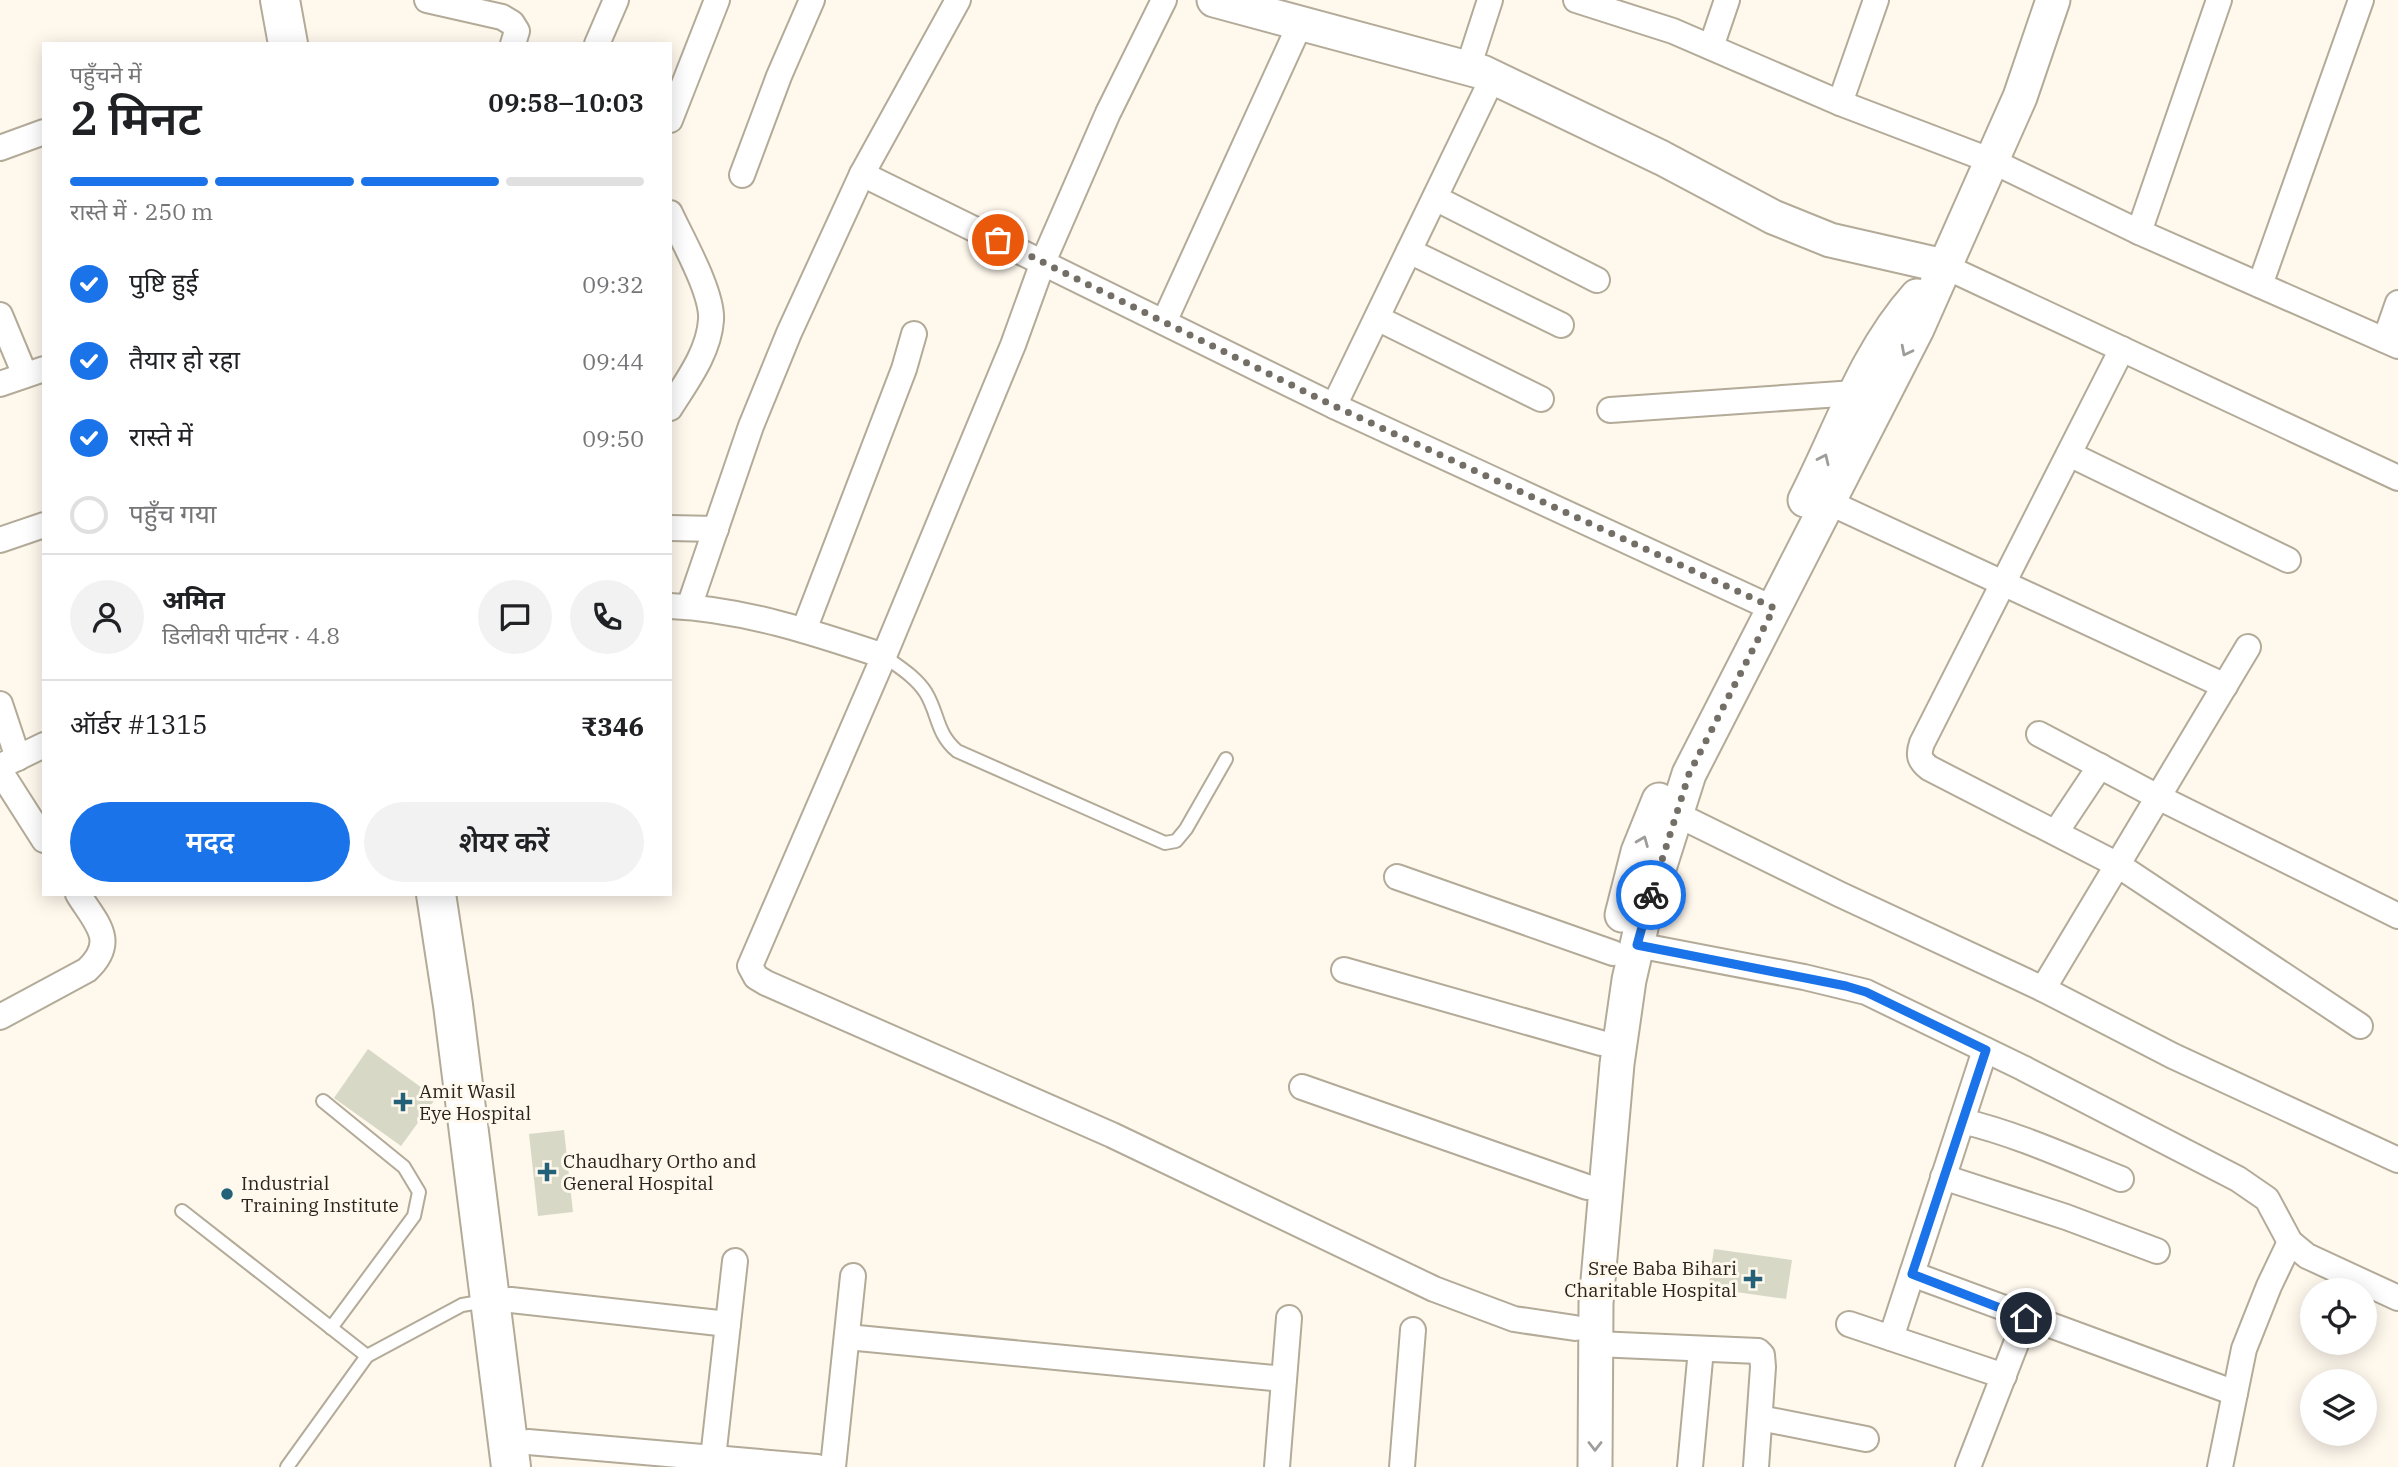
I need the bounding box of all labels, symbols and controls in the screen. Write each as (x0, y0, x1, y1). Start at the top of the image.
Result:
text: पहुँचने में (70, 59, 142, 89)
text: 09:58–10:03 (488, 85, 644, 119)
text: 2 मिनट (70, 88, 202, 148)
text: रास्ते में · 250 m (70, 196, 213, 226)
pin (968, 210, 1028, 270)
icon: bag (979, 221, 1017, 259)
icon: check (70, 265, 108, 303)
text: पुष्टि हुई (129, 265, 198, 299)
text: 09:32 (582, 269, 644, 299)
icon: check (70, 342, 108, 380)
text: तैयार हो रहा (129, 342, 240, 376)
one-way arrow (1901, 344, 1915, 356)
text: 09:44 (582, 346, 644, 376)
icon: check (70, 419, 108, 457)
text: रास्ते में (129, 419, 193, 453)
text: 09:50 (582, 423, 644, 453)
one-way arrow (1816, 454, 1830, 466)
text: पहुँच गया (129, 496, 217, 530)
button: person (70, 580, 144, 654)
button: chat (478, 580, 552, 654)
button: phone (570, 580, 644, 654)
text: अमित (162, 582, 225, 616)
text: डिलीवरी पार्टनर · 4.8 (162, 620, 340, 650)
text: ऑर्डर #1315 (70, 707, 208, 741)
text: ₹346 (581, 709, 644, 743)
button: मदद (70, 802, 350, 882)
button: शेयर करें (364, 802, 644, 882)
one-way arrow (1634, 836, 1648, 848)
courier (1616, 860, 1686, 930)
icon: bike (1632, 876, 1670, 914)
place label: Amit Wasil Eye Hospital (419, 1079, 531, 1125)
marker: Amit Wasil Eye Hospital (393, 1092, 413, 1112)
place label: Chaudhary Ortho and General Hospital (563, 1149, 757, 1195)
marker: Chaudhary Ortho and General Hospital (537, 1162, 557, 1182)
place label: Industrial Training Institute (241, 1171, 399, 1217)
marker: Industrial Training Institute (219, 1186, 235, 1202)
place label: Sree Baba Bihari Charitable Hospital (1564, 1256, 1737, 1302)
marker: Sree Baba Bihari Charitable Hospital (1743, 1269, 1763, 1289)
map controls (2300, 1278, 2377, 1446)
button: locate (2300, 1278, 2377, 1355)
pin (1996, 1288, 2056, 1348)
icon: home (2007, 1299, 2045, 1337)
button: layers (2300, 1369, 2377, 1446)
one-way arrow (1587, 1441, 1603, 1452)

